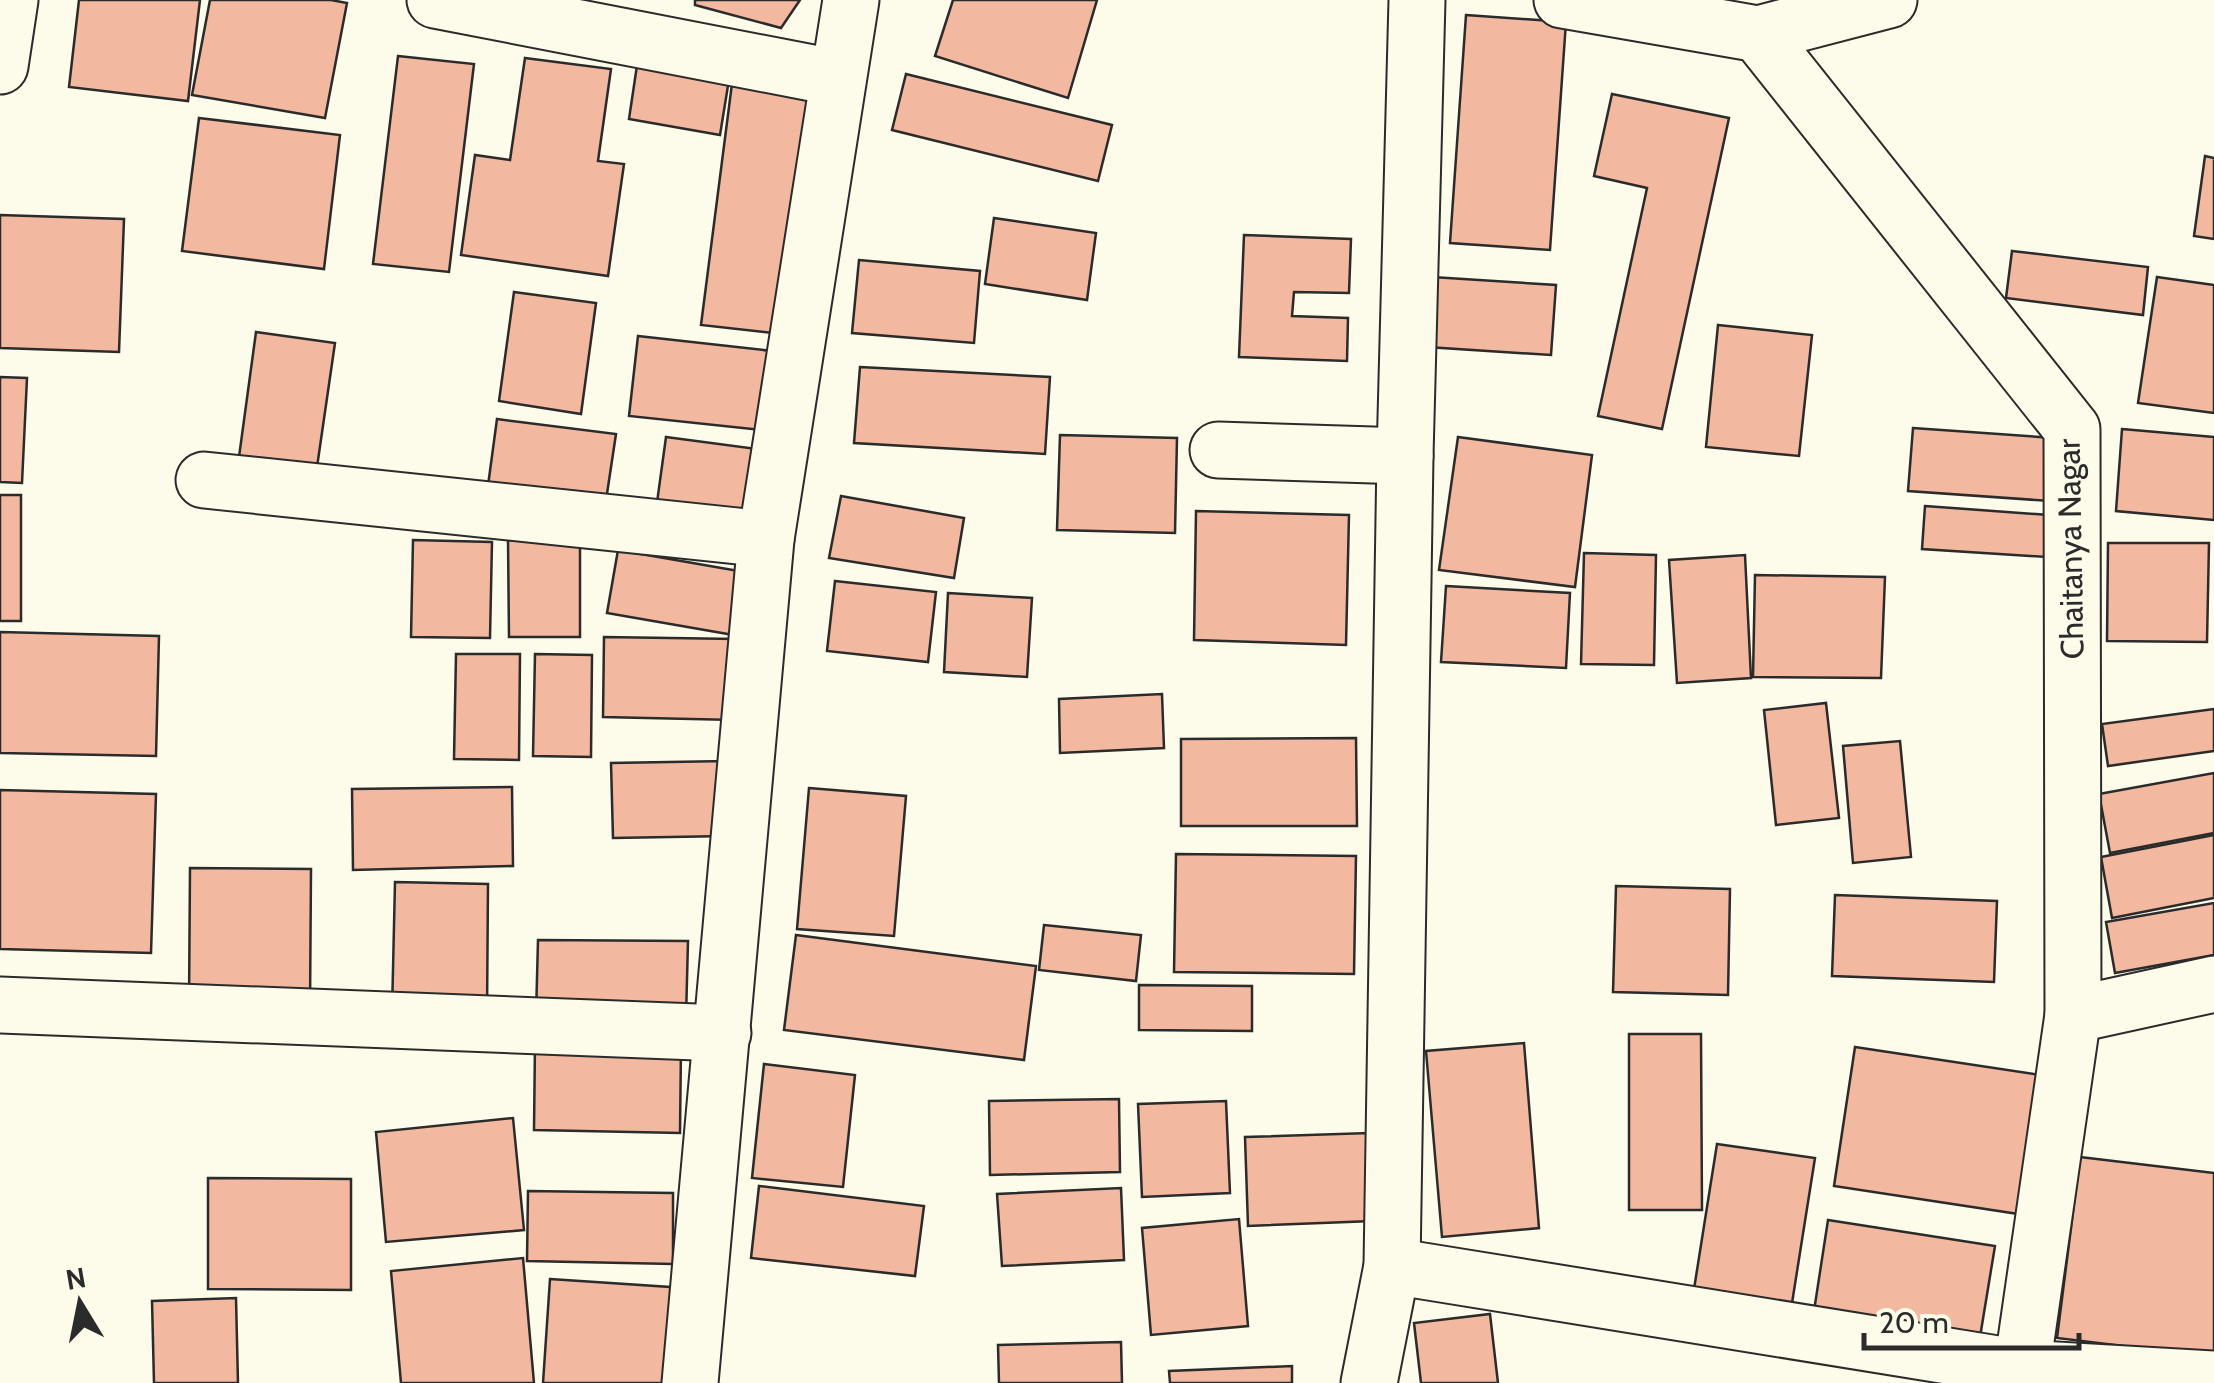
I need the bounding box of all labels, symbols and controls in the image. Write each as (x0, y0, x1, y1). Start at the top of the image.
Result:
street label: Chaitanya Nagar (2049, 438, 2091, 659)
north arrow (30, 1253, 130, 1353)
text: N (63, 1260, 88, 1297)
scale bar (1864, 1288, 2079, 1350)
text: 20 m (1879, 1304, 1949, 1341)

